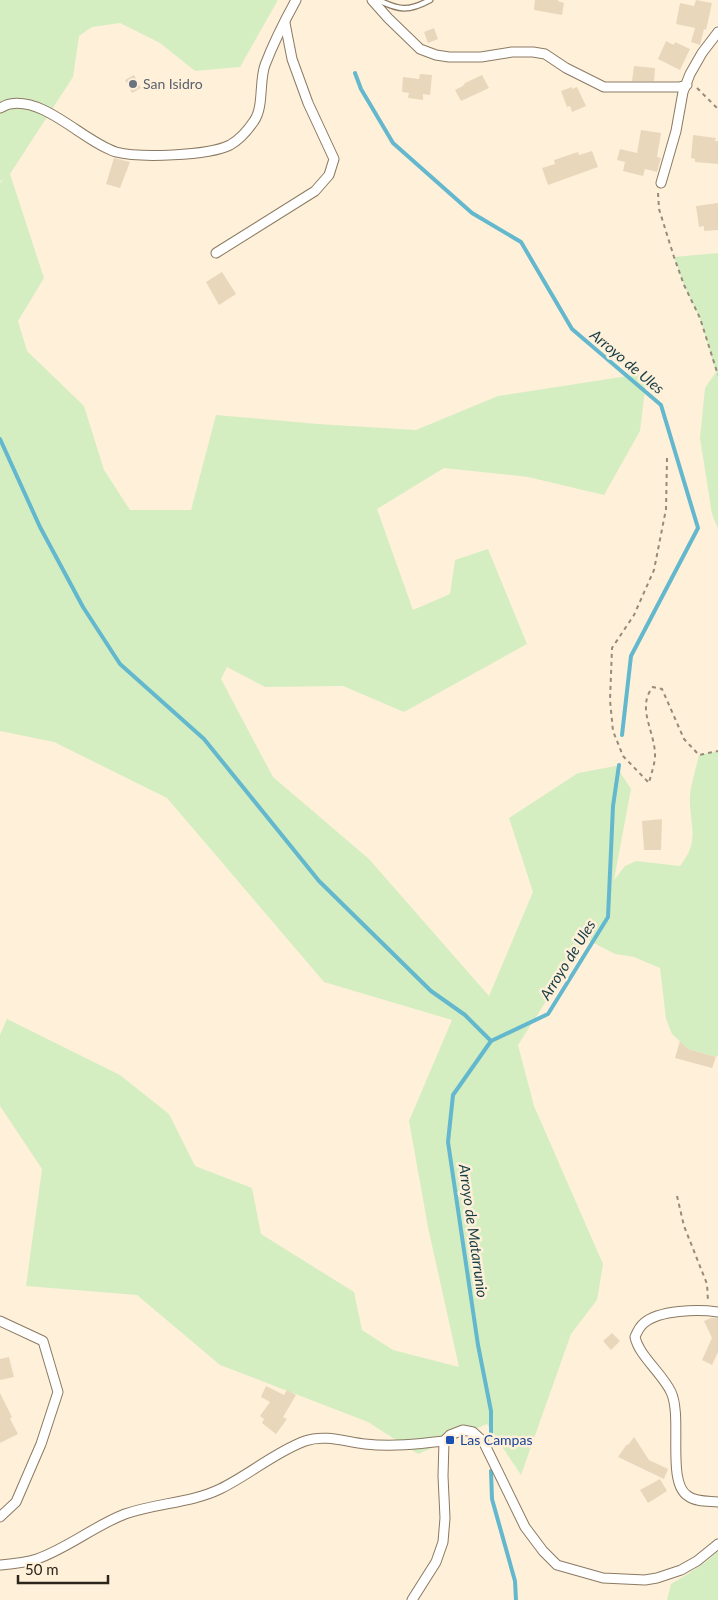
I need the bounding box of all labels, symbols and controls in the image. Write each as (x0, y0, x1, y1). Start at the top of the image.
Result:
place label: San Isidro (143, 75, 203, 92)
marker: San Isidro (127, 78, 139, 90)
water label: Arroyo de Ules (586, 325, 668, 397)
water label: Arroyo de Ules (535, 916, 599, 1003)
water label: Arroyo de Matarrunio (456, 1162, 492, 1299)
place label: Las Campas (460, 1431, 533, 1448)
marker: Las Campas (444, 1434, 456, 1446)
scale bar (18, 1552, 108, 1584)
text: 50 m (25, 1560, 59, 1578)

